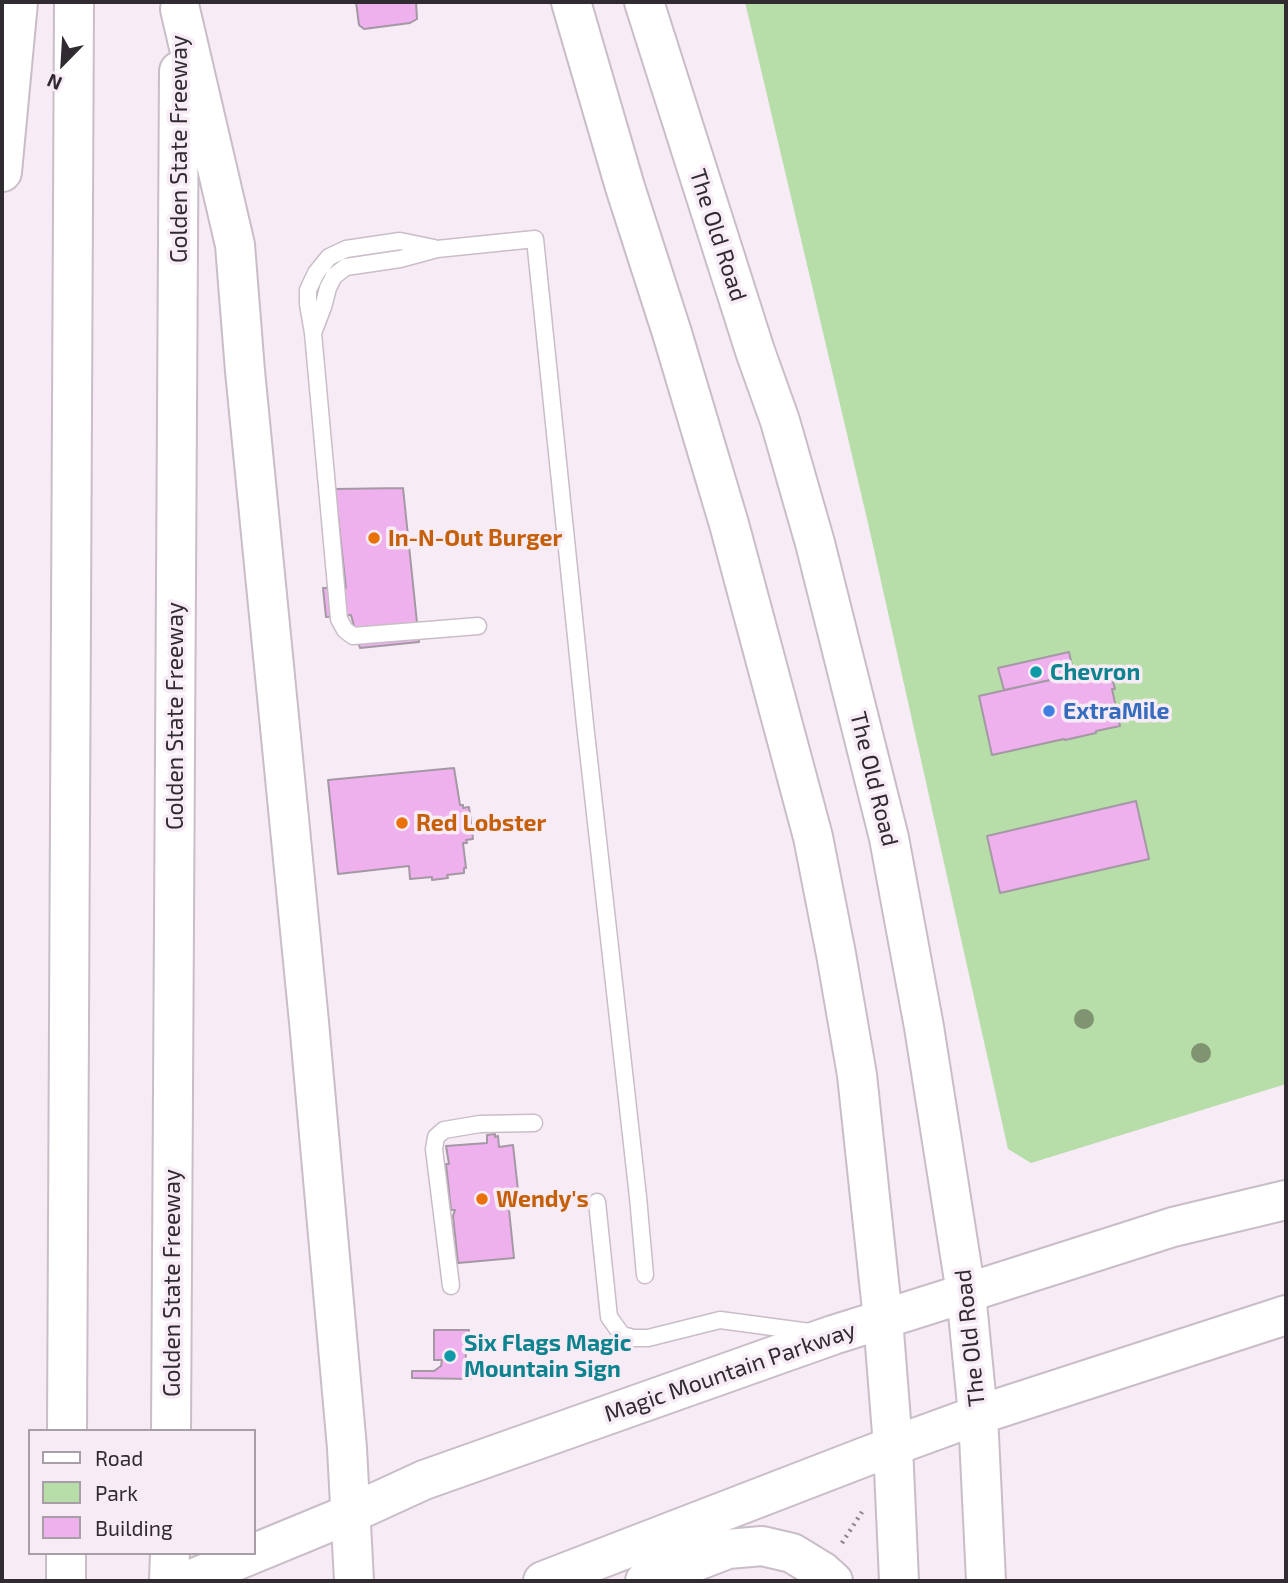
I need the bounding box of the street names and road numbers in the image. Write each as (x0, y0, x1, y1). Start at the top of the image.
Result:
street label: Golden State Freeway (165, 35, 193, 263)
street label: The Old Road (684, 165, 752, 305)
street label: Golden State Freeway (161, 602, 189, 830)
street label: The Old Road (844, 709, 904, 849)
street label: Golden State Freeway (158, 1169, 186, 1397)
street label: The Old Road (949, 1268, 991, 1408)
street label: Magic Mountain Parkway (601, 1316, 859, 1428)

